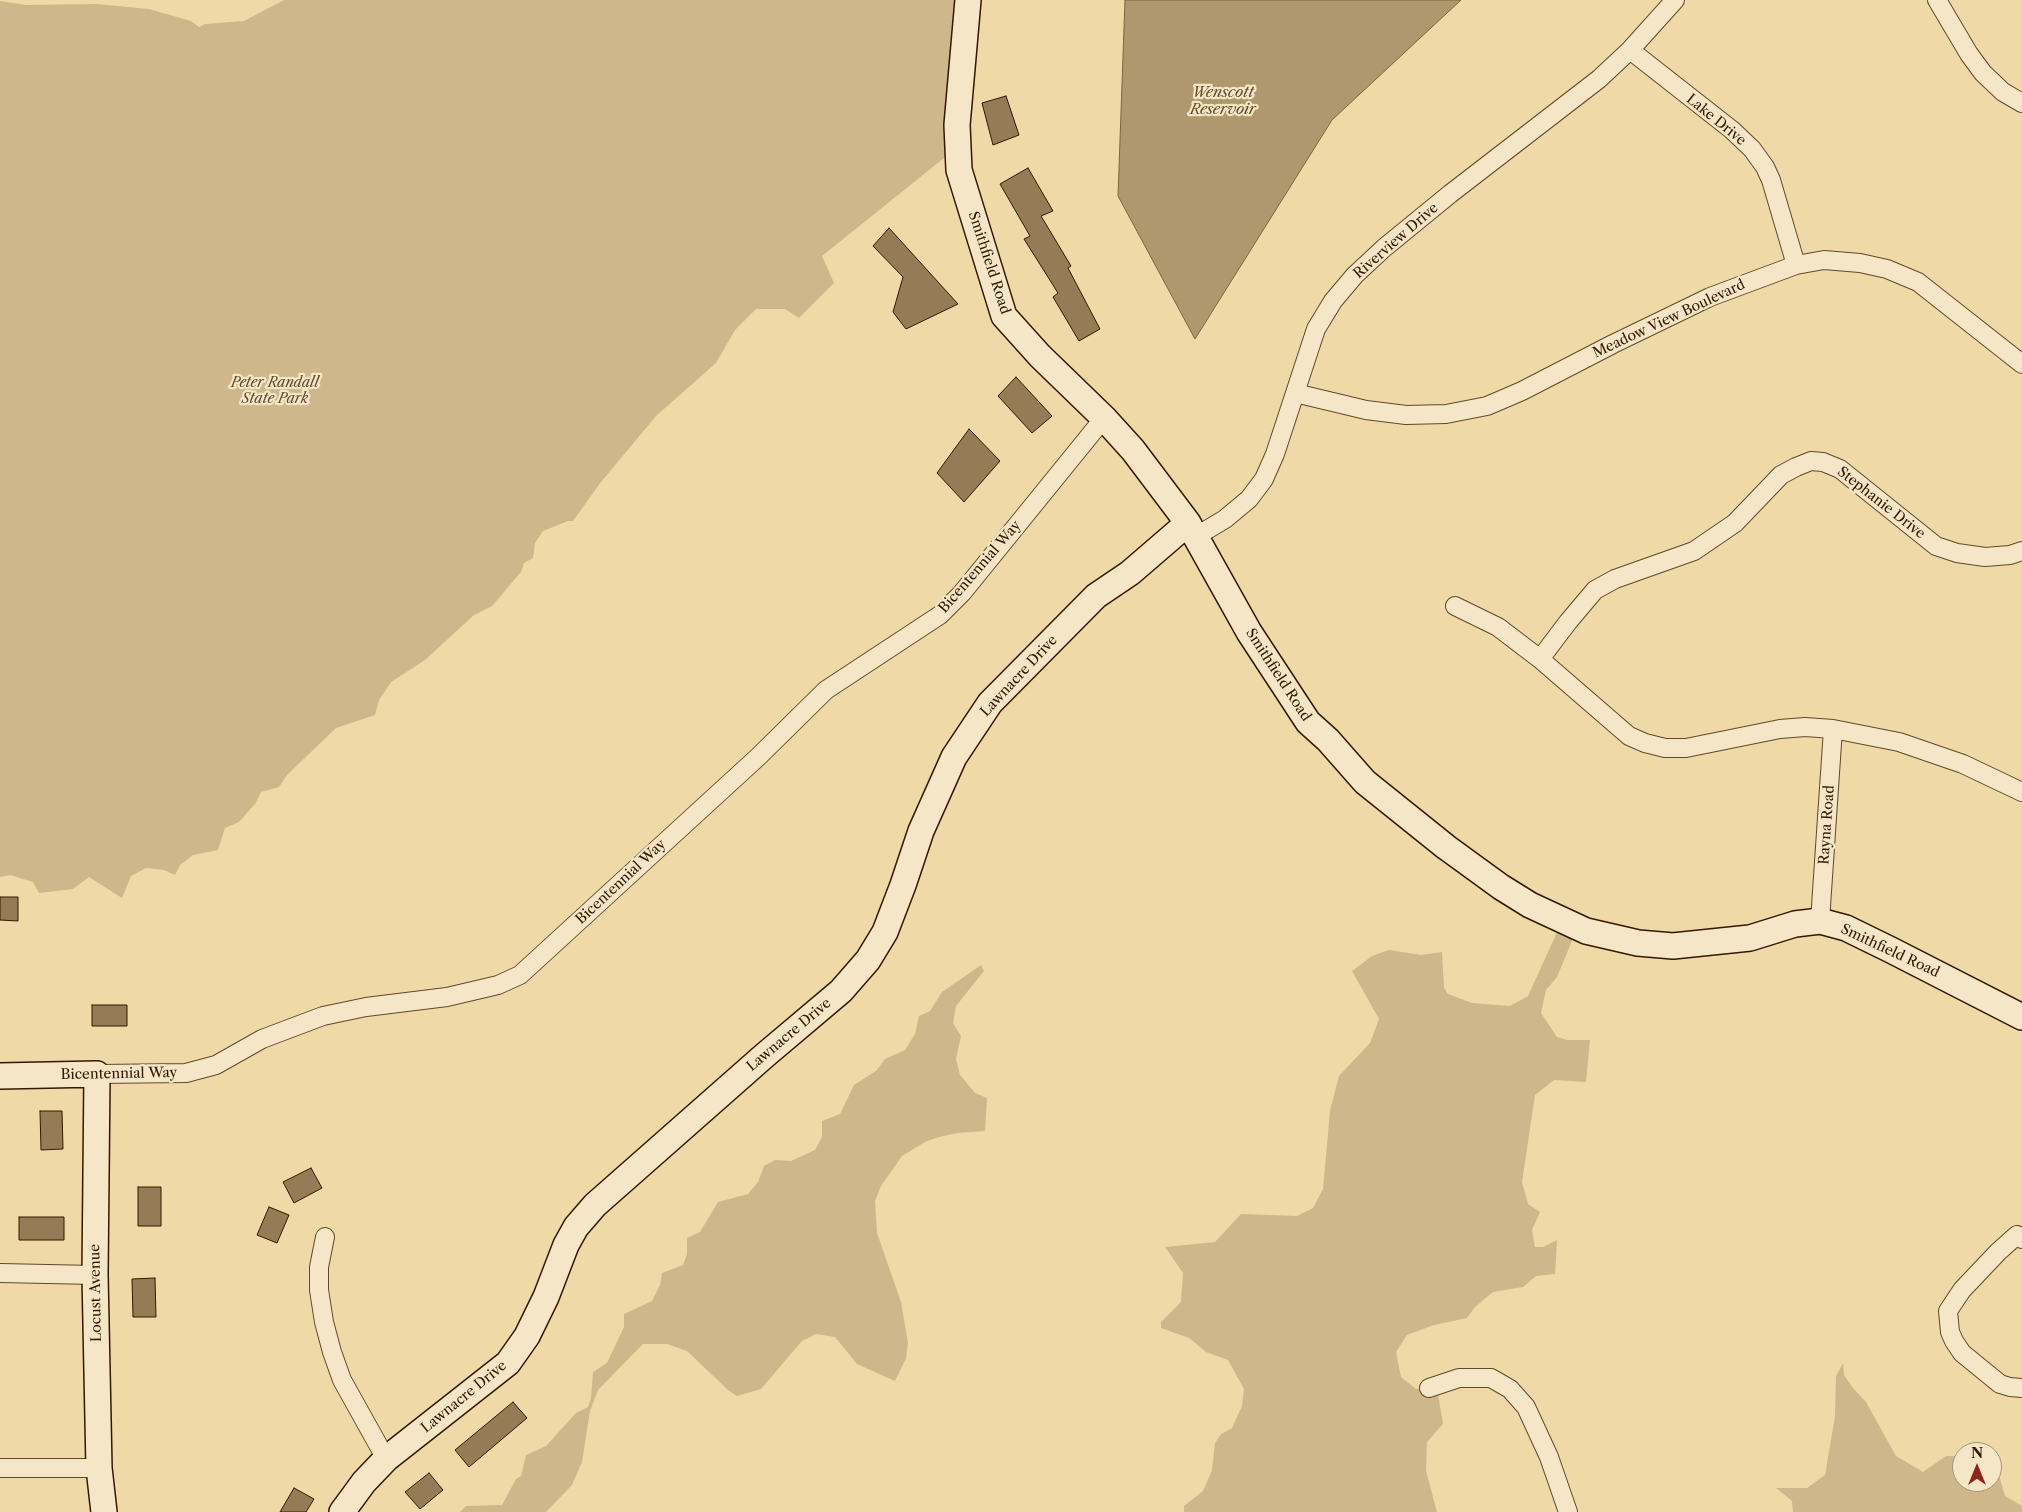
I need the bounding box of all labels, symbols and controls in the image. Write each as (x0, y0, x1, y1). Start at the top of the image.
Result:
water label: Wenscott Reservoir (1190, 84, 1256, 119)
street label: Lake Drive (1683, 91, 1749, 149)
street label: Riverview Drive (1350, 200, 1442, 282)
street label: Smithfield Road (964, 209, 1014, 317)
street label: Meadow View Boulevard (1590, 276, 1748, 362)
park label: Peter Randall State Park (231, 375, 319, 408)
street label: Stephanie Drive (1834, 463, 1928, 543)
street label: Bicentennial Way (935, 517, 1025, 617)
street label: Smithfield Road (1242, 626, 1314, 724)
street label: Lawnacre Drive (977, 632, 1061, 720)
street label: Rayna Road (1816, 785, 1838, 865)
street label: Bicentennial Way (573, 836, 669, 928)
street label: Smithfield Road (1838, 921, 1942, 981)
street label: Lawnacre Drive (743, 995, 835, 1075)
street label: Bicentennial Way (61, 1065, 177, 1083)
street label: Locust Avenue (87, 1244, 105, 1342)
street label: Lawnacre Drive (418, 1357, 510, 1437)
north arrow (1952, 1442, 2002, 1492)
text: N (1971, 1444, 1983, 1462)

